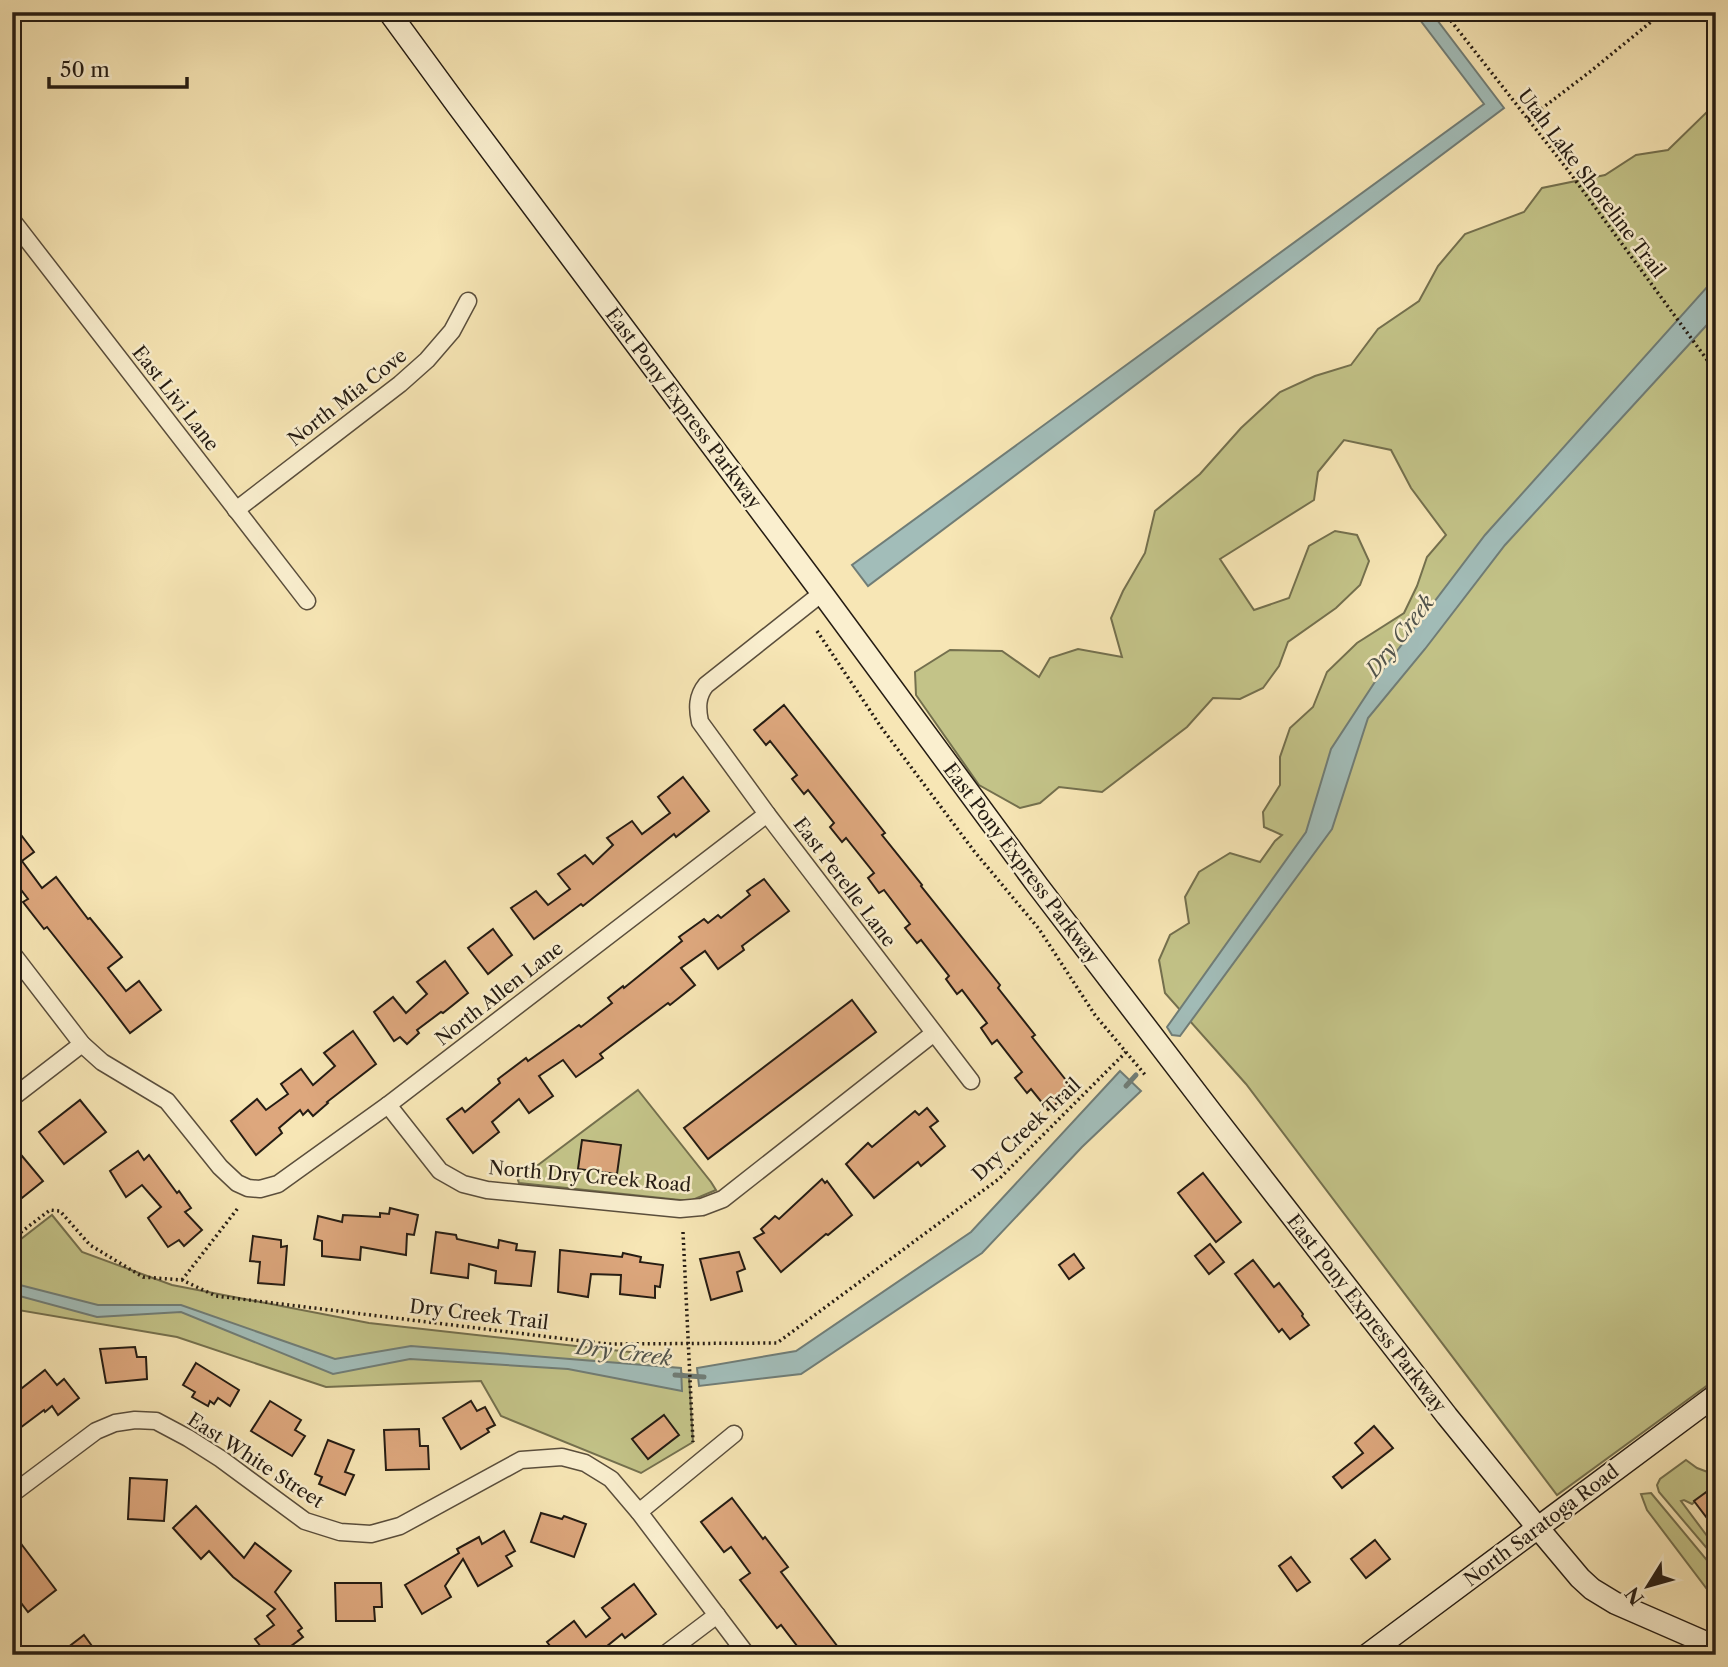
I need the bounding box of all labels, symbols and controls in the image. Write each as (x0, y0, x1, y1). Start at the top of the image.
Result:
scale bar (49, 46, 187, 90)
text: 50 m (60, 57, 110, 82)
street label: Utah Lake Shoreline Trail (1513, 84, 1670, 283)
street label: East Pony Express Parkway (601, 303, 767, 514)
street label: East Livi Lane (127, 341, 224, 456)
street label: North Mia Cove (283, 344, 411, 451)
water label: Dry Creek (1359, 590, 1439, 683)
street label: East Pony Express Parkway (939, 758, 1105, 969)
street label: East Perelle Lane (788, 813, 901, 952)
street label: North Allen Lane (431, 936, 568, 1050)
street label: Dry Creek Trail (967, 1073, 1086, 1185)
street label: North Dry Creek Road (488, 1156, 693, 1197)
street label: East Pony Express Parkway (1282, 1210, 1451, 1417)
street label: Dry Creek Trail (408, 1295, 550, 1334)
water label: Dry Creek (573, 1334, 674, 1371)
street label: East White Street (183, 1408, 328, 1513)
street label: North Saratoga Road (1459, 1459, 1624, 1591)
north arrow (1612, 1552, 1682, 1622)
text: N (1621, 1582, 1649, 1609)

